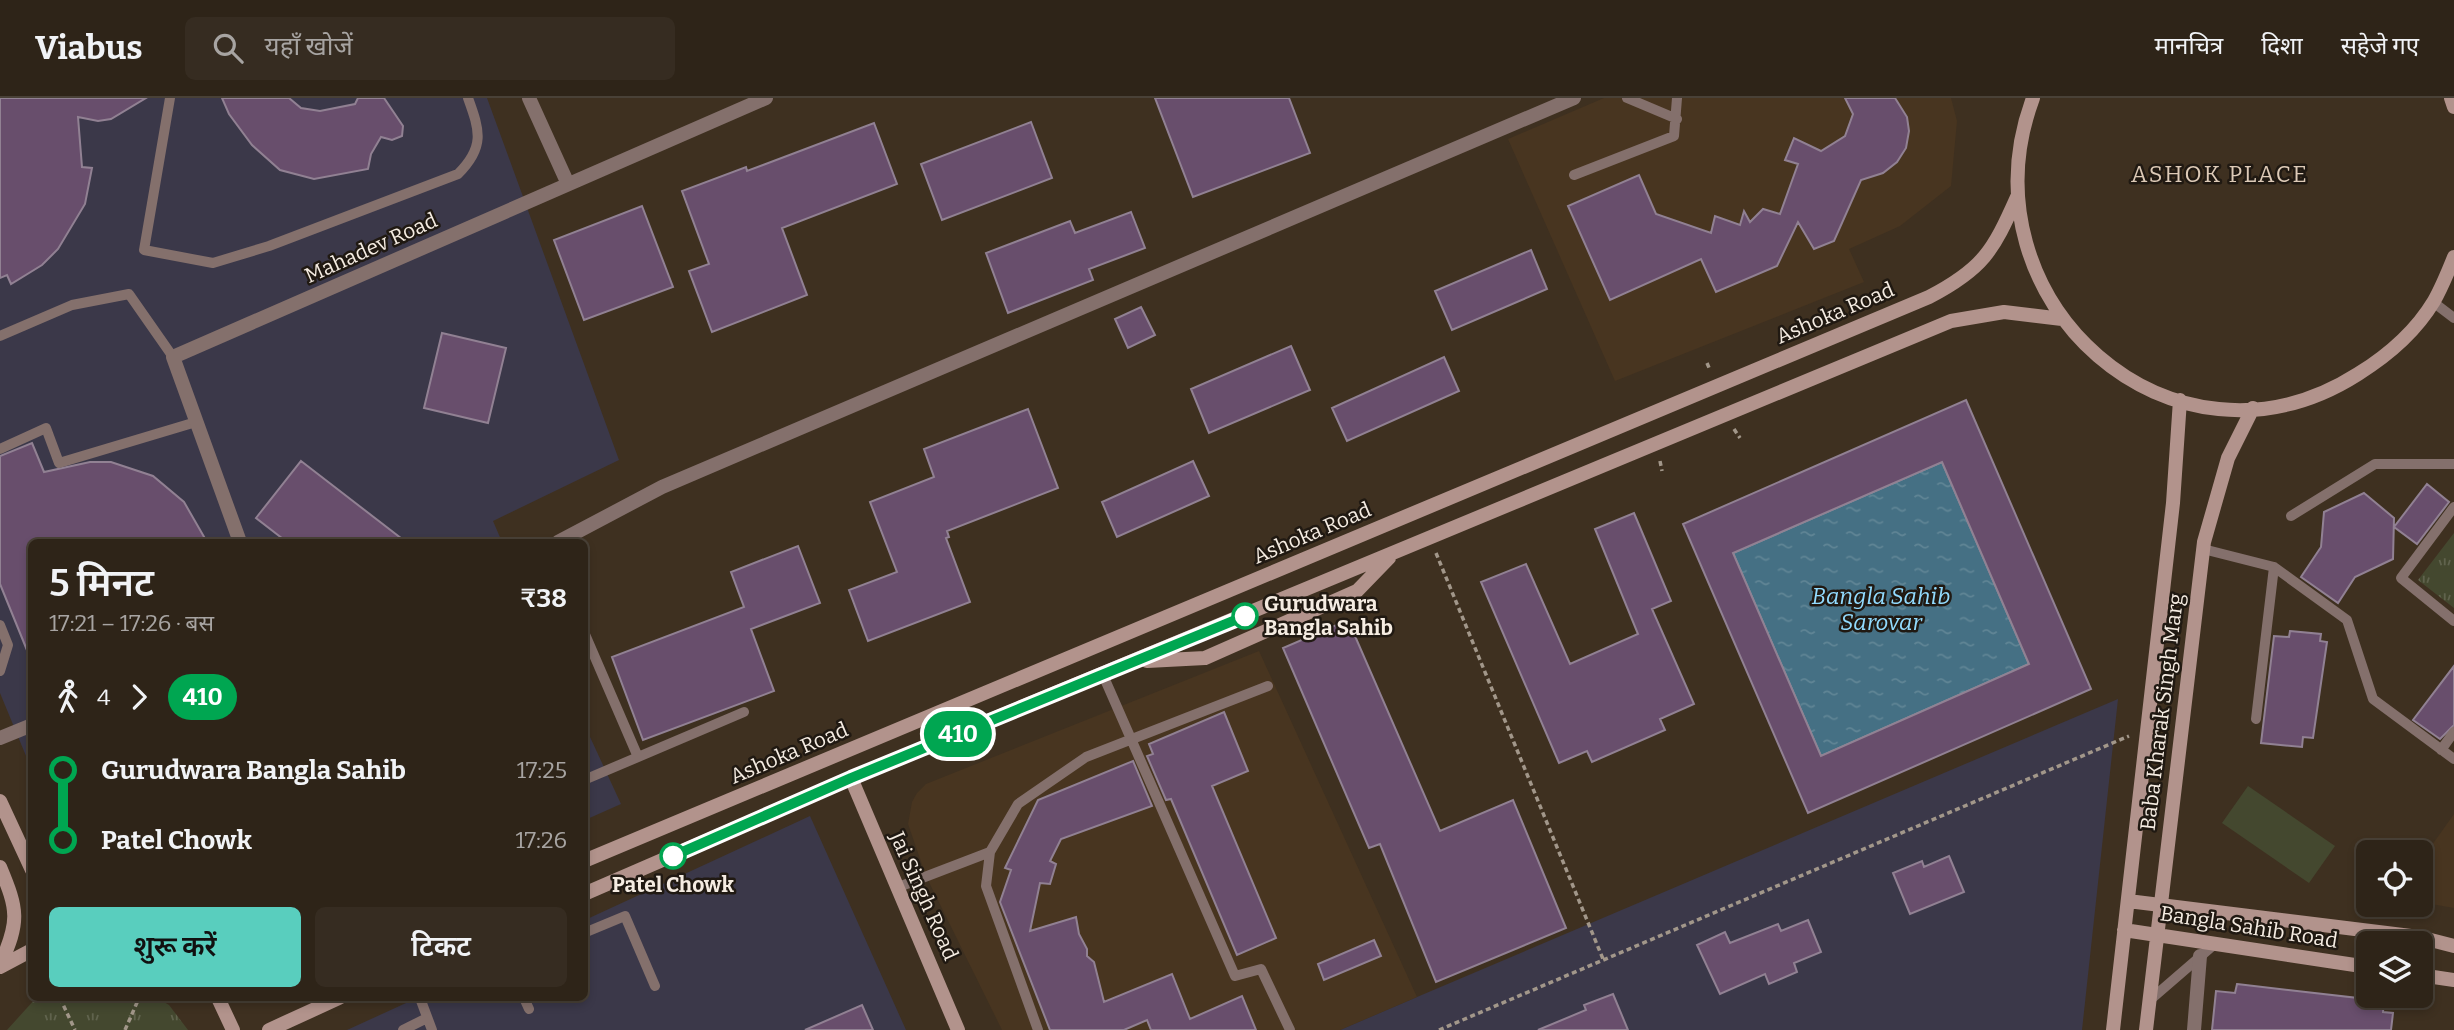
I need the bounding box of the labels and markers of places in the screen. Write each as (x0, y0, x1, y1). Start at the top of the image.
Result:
place label: Gurudwara Bangla Sahib (1264, 591, 1393, 641)
marker: Gurudwara Bangla Sahib (1232, 603, 1258, 629)
marker: Patel Chowk (660, 843, 686, 869)
place label: Patel Chowk (612, 872, 734, 898)

